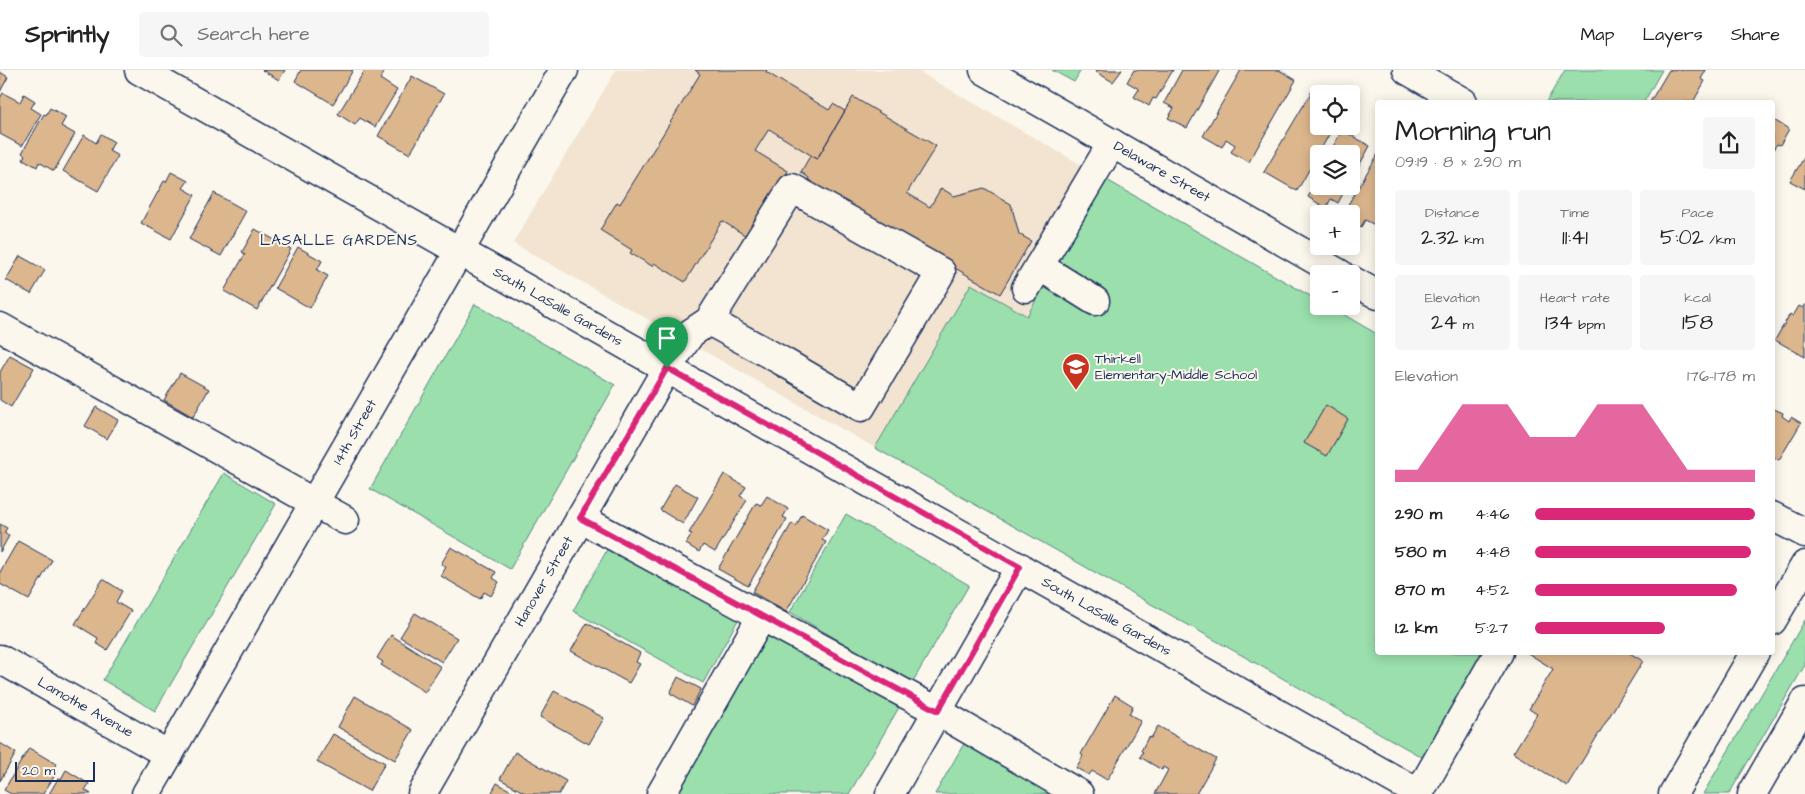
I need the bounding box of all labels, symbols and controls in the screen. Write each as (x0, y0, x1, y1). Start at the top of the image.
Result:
search box (139, 12, 489, 57)
text: Sprintly (25, 18, 109, 52)
icon: search (157, 21, 185, 49)
text: Search here (197, 21, 309, 48)
text: Map (1580, 22, 1614, 47)
text: Layers (1642, 22, 1703, 47)
text: Share (1731, 22, 1780, 47)
map controls (1310, 85, 1360, 315)
button: locate (1310, 85, 1360, 135)
text: Morning run (1395, 112, 1551, 151)
button: share (1703, 117, 1755, 169)
street label: Delaware Street (1110, 136, 1214, 208)
button: layers (1310, 145, 1360, 195)
text: 09:19 · 8 × 290 m (1395, 151, 1521, 173)
text: Distance (1425, 203, 1480, 223)
text: Time (1560, 203, 1590, 223)
text: Pace (1681, 203, 1714, 223)
button: + (1310, 205, 1360, 255)
text: 2.32 (1421, 223, 1459, 252)
text: 11:41 (1562, 223, 1588, 252)
text: 5:02 (1660, 223, 1704, 252)
district label: LASALLE GARDENS (260, 230, 418, 251)
text: km (1459, 230, 1484, 250)
text: /km (1704, 230, 1735, 250)
street label: South LaSalle Gardens (489, 262, 626, 351)
button: − (1310, 265, 1360, 315)
text: Elevation (1425, 288, 1480, 308)
text: Heart rate (1540, 288, 1610, 308)
text: kcal (1684, 288, 1711, 308)
text: 24 (1431, 308, 1457, 337)
text: 134 (1545, 308, 1573, 337)
text: 158 (1682, 308, 1713, 337)
text: m (1457, 315, 1474, 335)
text: bpm (1573, 315, 1605, 335)
pin (646, 317, 688, 368)
icon: arrive (653, 324, 681, 352)
place label: Thirkell Elementary-Middle School (1095, 349, 1257, 385)
school or university icon: Thirkell Elementary-Middle School (1061, 352, 1091, 391)
text: Elevation (1395, 365, 1458, 387)
text: 176–178 m (1687, 365, 1755, 387)
street label: 14th Street (328, 395, 382, 469)
text: 290 m (1395, 503, 1442, 525)
text: 4:46 (1475, 503, 1509, 525)
street label: Hanover Street (510, 532, 578, 631)
text: 580 m (1395, 541, 1446, 563)
text: 4:48 (1475, 541, 1510, 563)
street label: South LaSalle Gardens (1038, 572, 1175, 661)
text: 870 m (1395, 579, 1444, 601)
text: 4:52 (1475, 579, 1509, 601)
text: 1.2 km (1395, 617, 1437, 639)
text: 5:27 (1475, 617, 1508, 639)
street label: Lamothe Avenue (34, 672, 137, 743)
scale bar (15, 759, 95, 782)
text: 20 m (22, 761, 55, 781)

